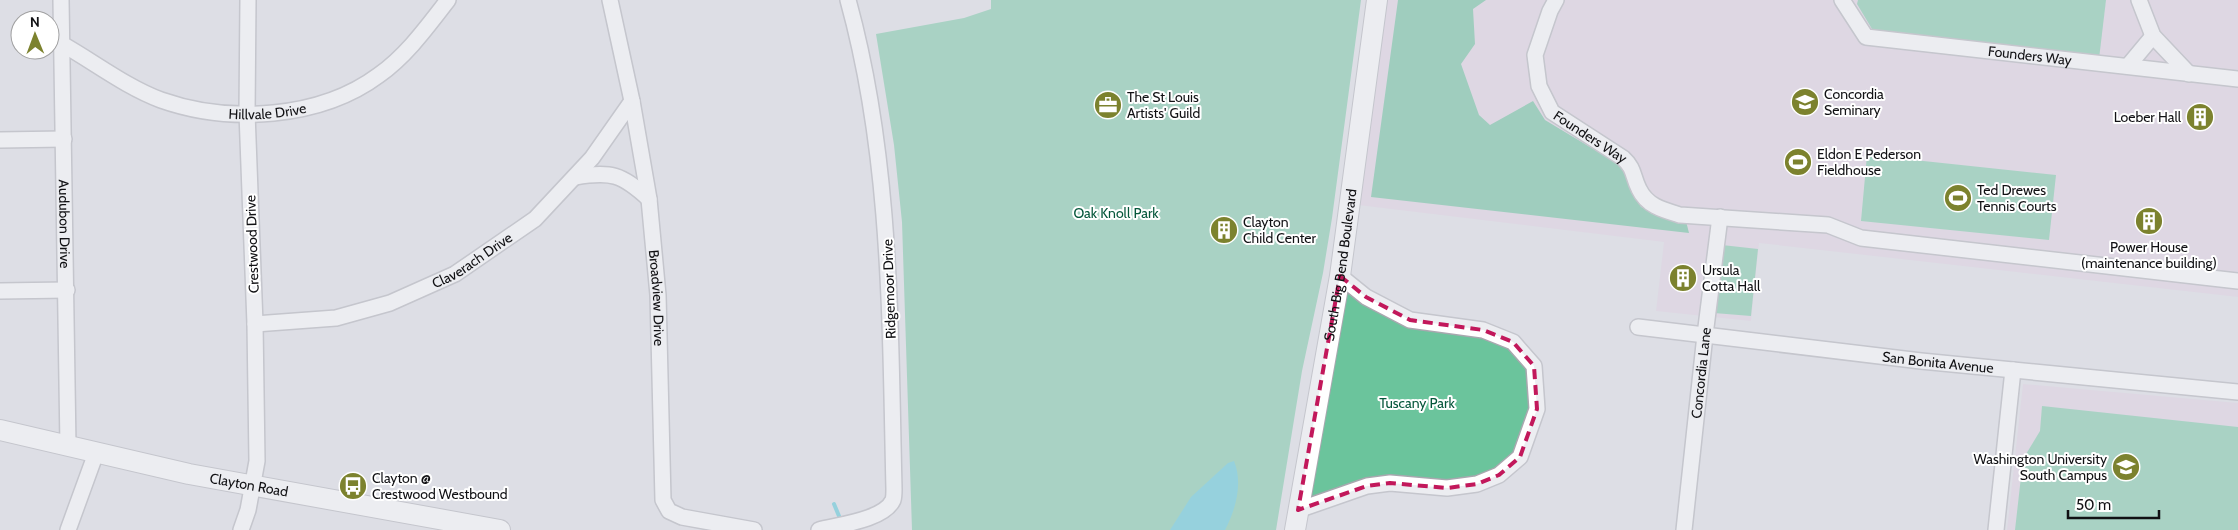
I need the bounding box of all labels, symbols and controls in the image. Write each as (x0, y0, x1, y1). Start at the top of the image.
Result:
north arrow (10, 10, 60, 60)
text: N (30, 13, 40, 31)
street label: Founders Way (1987, 42, 2073, 69)
place label: Concordia Seminary (1824, 85, 1884, 119)
school or university icon: Concordia Seminary (1790, 87, 1820, 117)
place label: The St Louis Artists' Guild (1127, 88, 1200, 122)
office icon: The St Louis Artists' Guild (1093, 90, 1123, 120)
street label: Hillvale Drive (228, 99, 308, 123)
building icon: Loeber Hall (2185, 102, 2215, 132)
street label: Founders Way (1550, 106, 1631, 167)
place label: Loeber Hall (2114, 108, 2182, 126)
place label: Eldon E Pederson Fieldhouse (1817, 145, 1921, 179)
sports icon: Eldon E Pederson Fieldhouse (1783, 147, 1813, 177)
street label: Audubon Drive (55, 179, 74, 269)
place label: Ted Drewes Tennis Courts (1977, 181, 2057, 215)
sports icon: Ted Drewes Tennis Courts (1943, 183, 1973, 213)
street label: South Big Bend Boulevard (1320, 188, 1361, 342)
street label: Crestwood Drive (241, 195, 263, 293)
park label: Oak Knoll Park (1073, 204, 1159, 222)
building icon: Power House (maintenance building) (2134, 206, 2164, 236)
place label: Clayton Child Center (1243, 213, 1316, 247)
building icon: Clayton Child Center (1209, 215, 1239, 245)
street label: Claverach Drive (429, 228, 516, 292)
place label: Power House (maintenance building) (2081, 238, 2217, 272)
street label: Ridgemoor Drive (878, 239, 900, 339)
street label: Broadview Drive (645, 249, 668, 346)
place label: Ursula Cotta Hall (1702, 261, 1761, 295)
building icon: Ursula Cotta Hall (1668, 263, 1698, 293)
street label: Concordia Lane (1687, 326, 1715, 419)
street label: San Bonita Avenue (1881, 347, 1994, 377)
park label: Tuscany Park (1379, 394, 1455, 412)
place label: Washington University South Campus (1973, 450, 2107, 484)
school or university icon: Washington University South Campus (2111, 452, 2141, 482)
street label: Clayton Road (208, 469, 290, 501)
place label: Clayton @ Crestwood Westbound (372, 469, 508, 503)
bus stop icon: Clayton @ Crestwood Westbound (338, 471, 368, 501)
scale bar (2068, 488, 2159, 520)
text: 50 m (2076, 496, 2111, 514)

